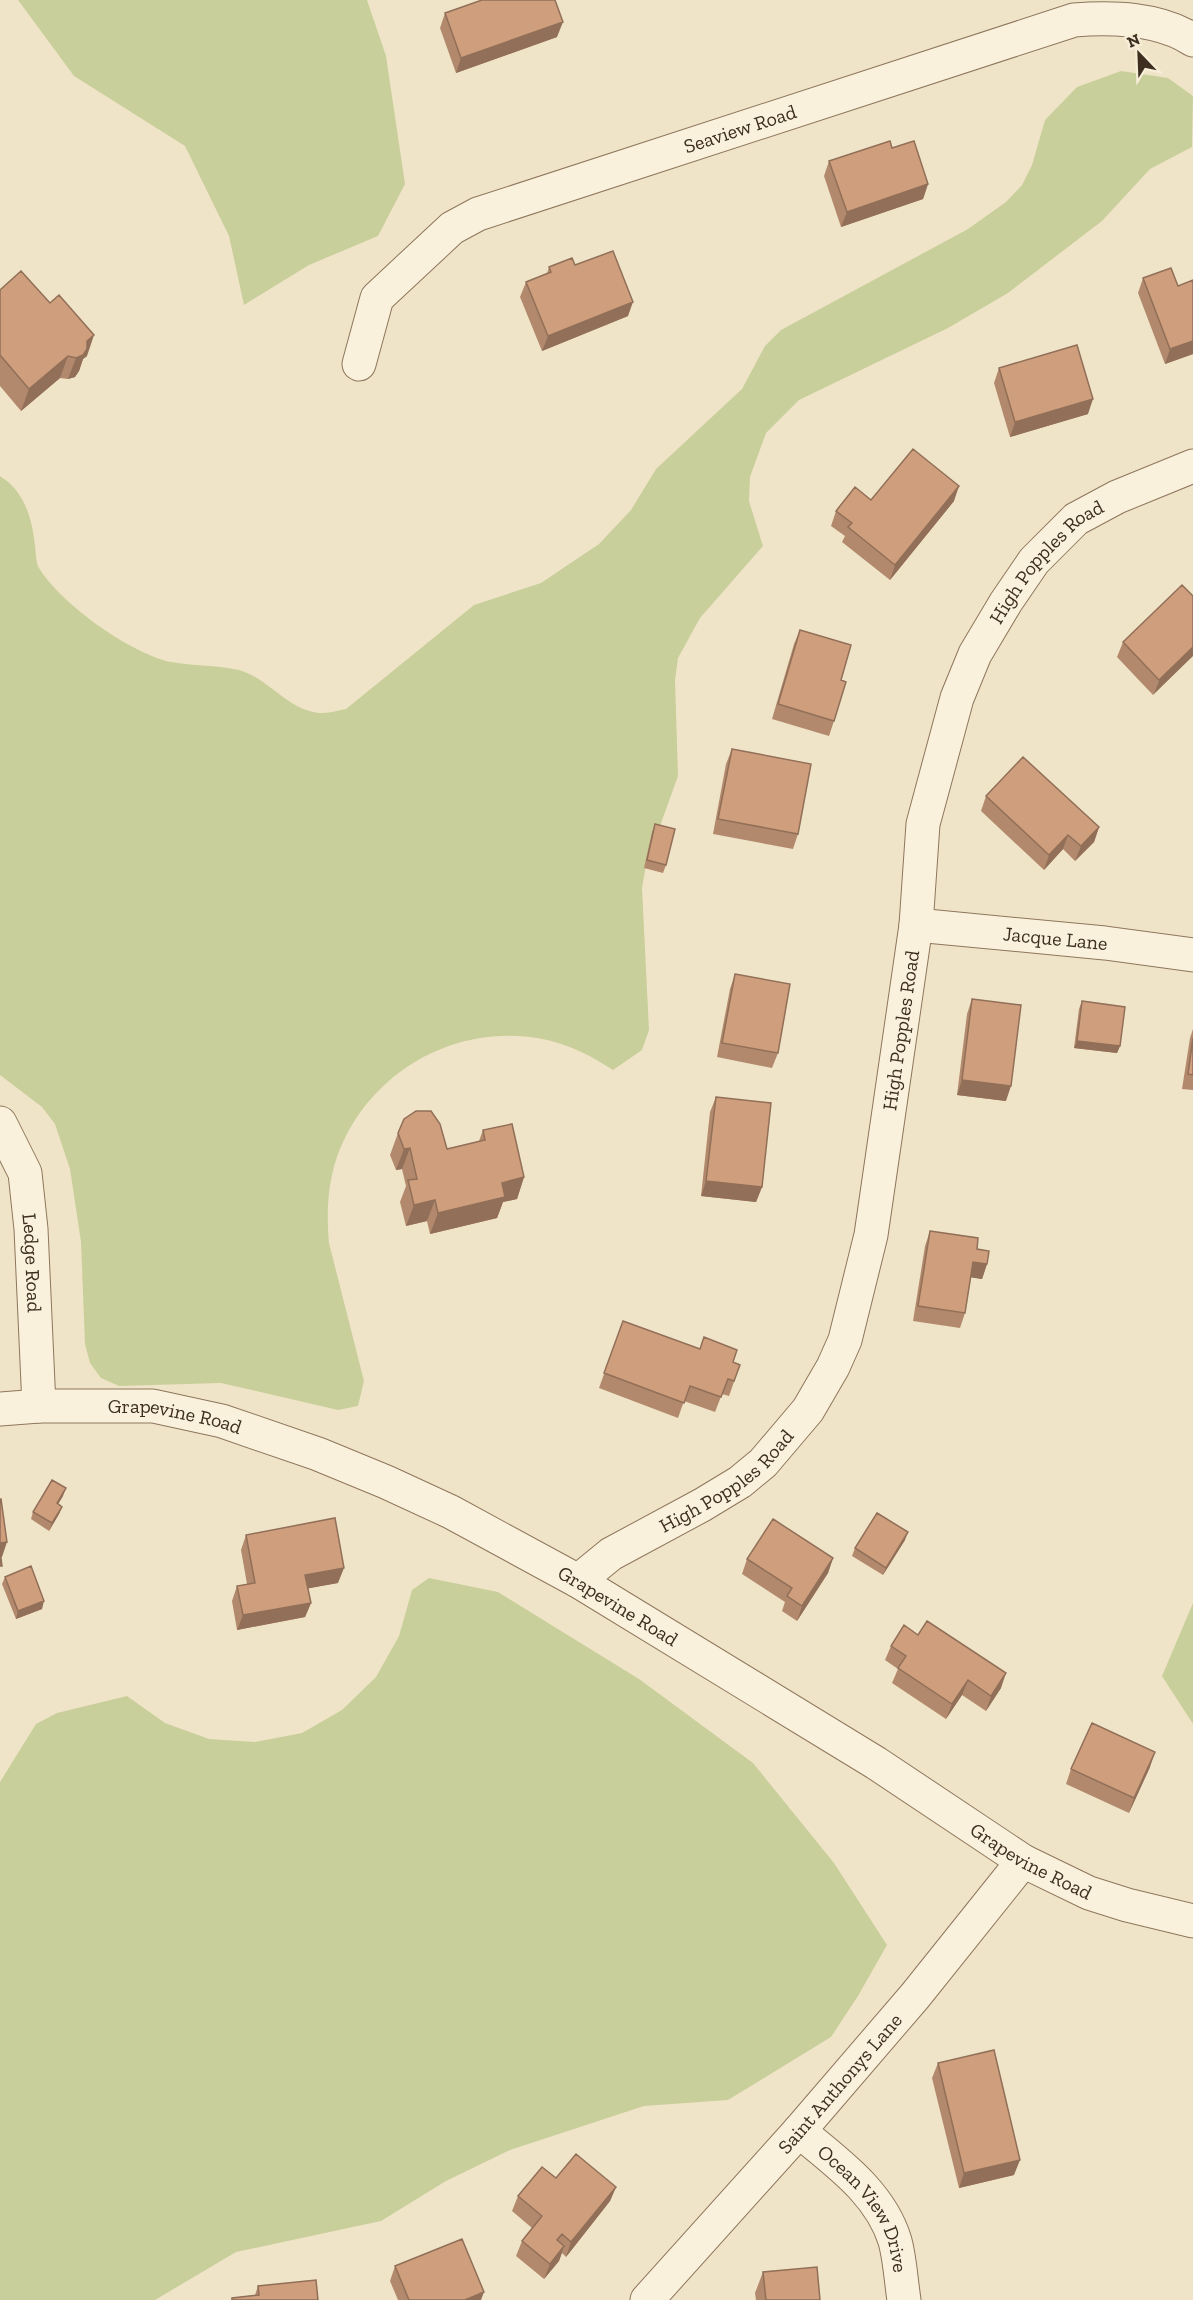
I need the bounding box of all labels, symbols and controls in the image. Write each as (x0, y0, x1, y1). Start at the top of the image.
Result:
north arrow (1109, 24, 1169, 84)
text: N (1124, 30, 1143, 52)
street label: Seaview Road (681, 99, 799, 158)
street label: High Popples Road (984, 494, 1108, 628)
street label: Jacque Lane (1002, 921, 1109, 955)
street label: High Popples Road (877, 949, 924, 1112)
street label: Ledge Road (17, 1212, 47, 1313)
street label: Grapevine Road (108, 1394, 245, 1439)
street label: High Popples Road (655, 1424, 798, 1538)
street label: Grapevine Road (554, 1560, 683, 1651)
street label: Grapevine Road (966, 1817, 1096, 1905)
street label: Saint Anthonys Lane (773, 2008, 907, 2159)
street label: Ocean View Drive (813, 2139, 912, 2274)

